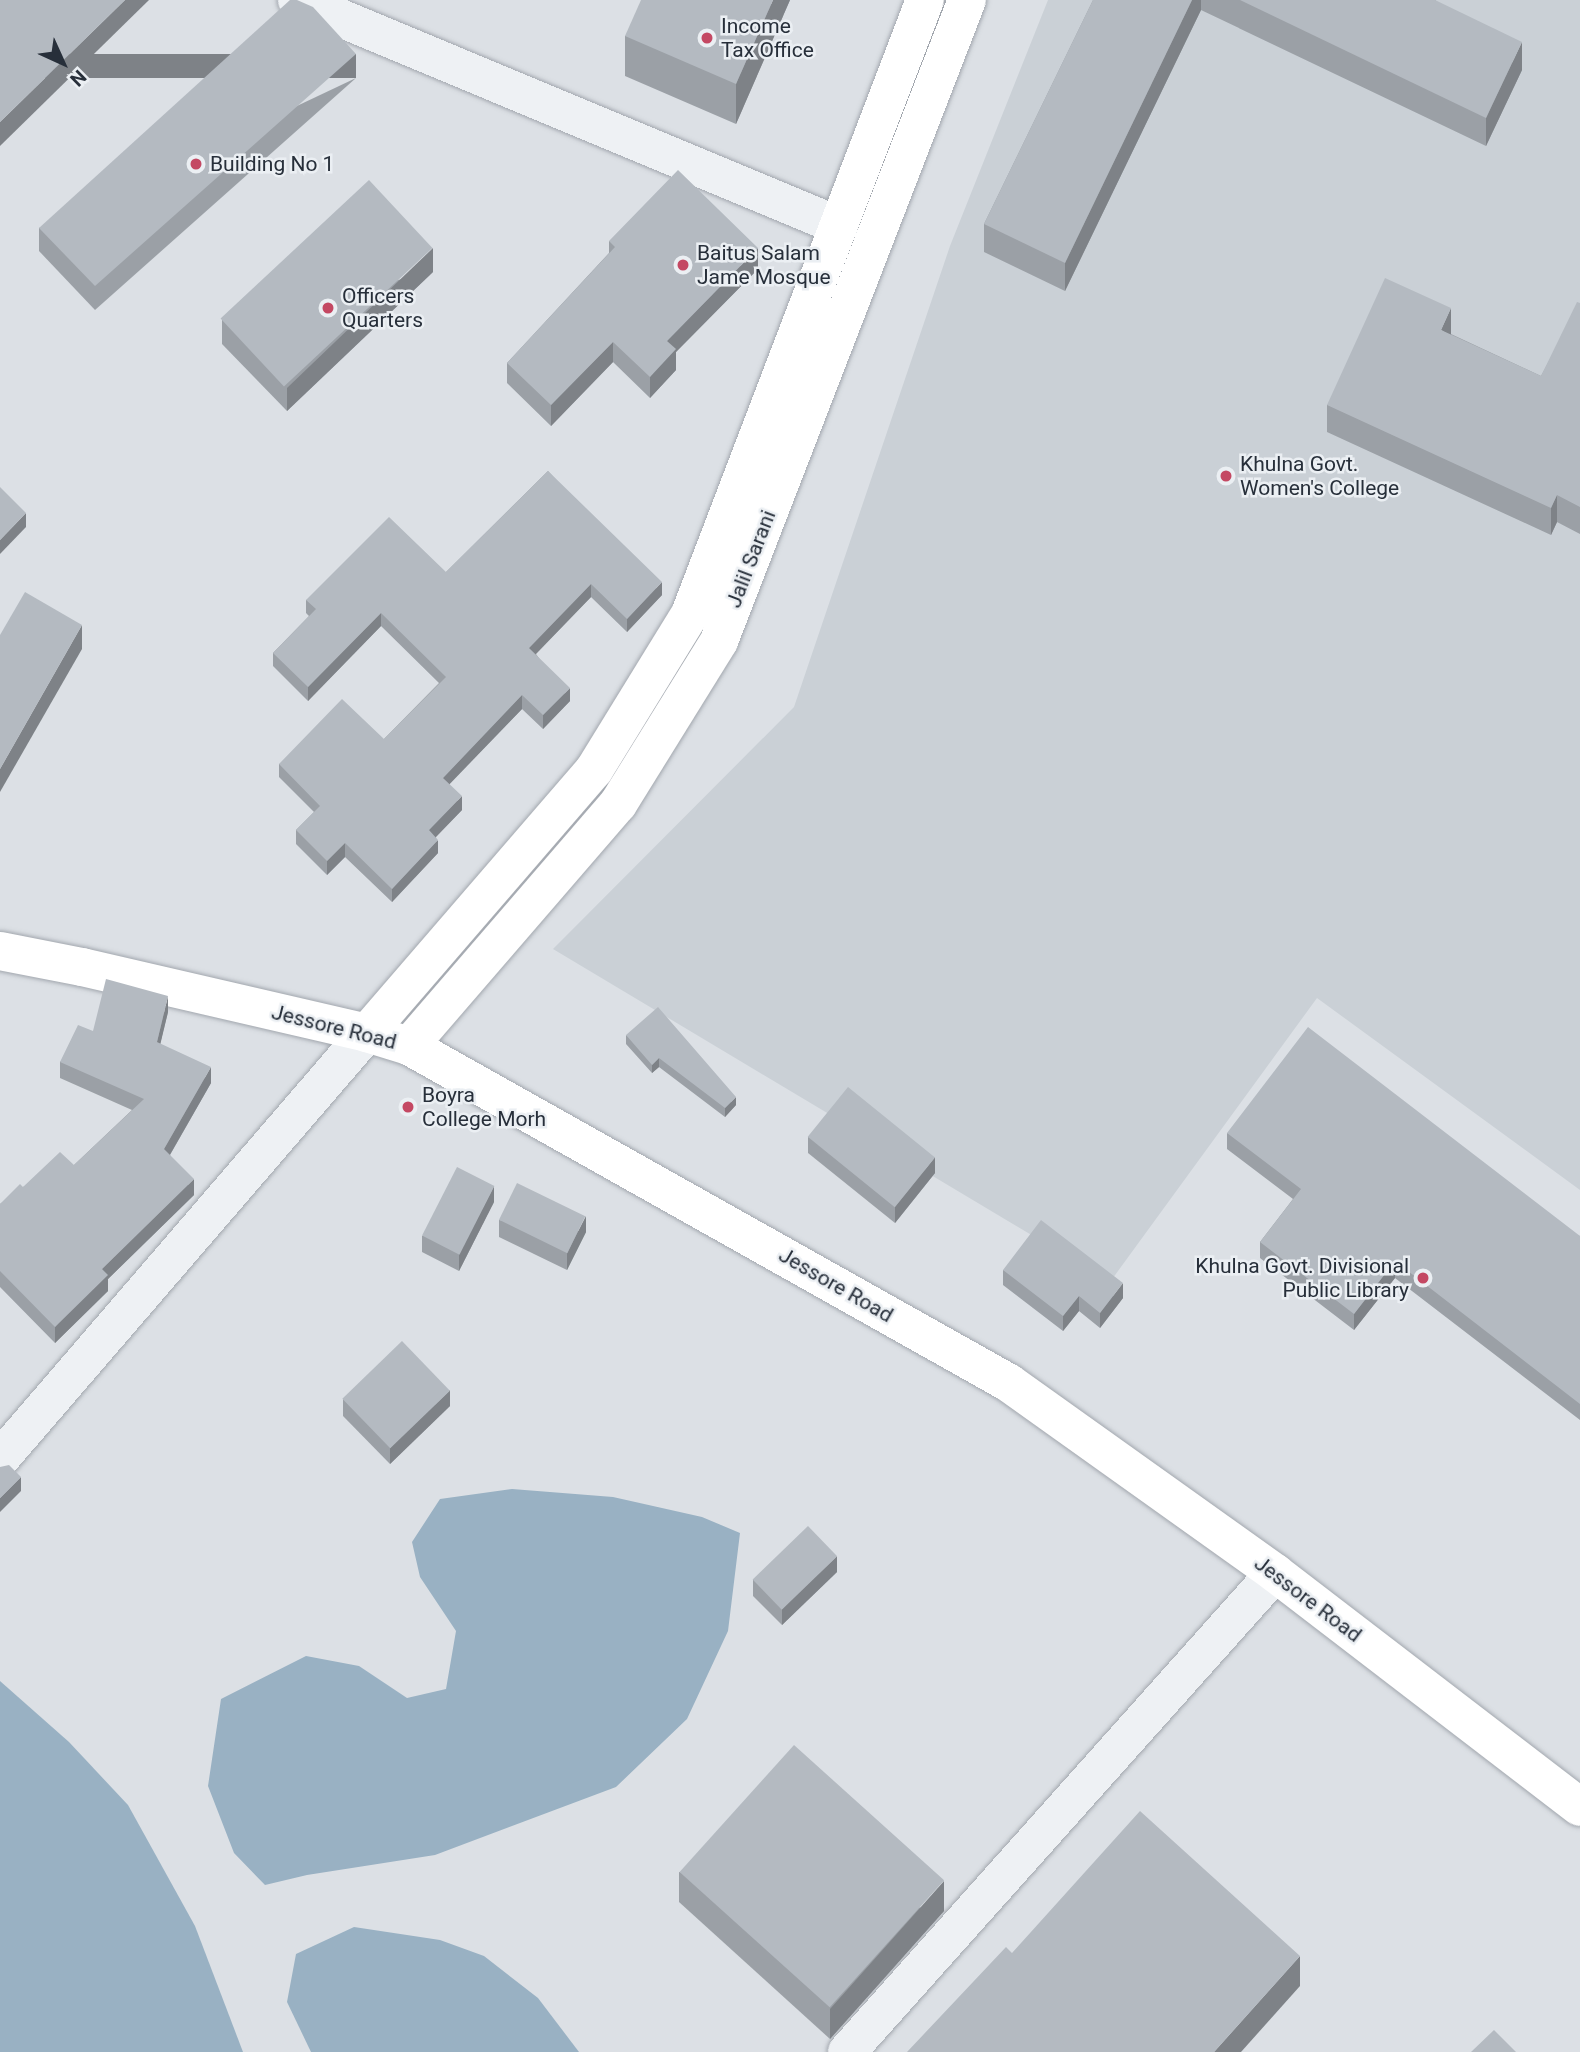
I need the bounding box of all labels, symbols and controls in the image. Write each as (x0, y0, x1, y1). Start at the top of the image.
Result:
place label: Income Tax Office (721, 13, 814, 63)
north arrow (28, 28, 98, 98)
marker: Income Tax Office (699, 30, 715, 46)
text: N (65, 65, 91, 91)
place label: Building No 1 (210, 151, 334, 177)
marker: Building No 1 (188, 156, 204, 172)
place label: Baitus Salam Jame Mosque (697, 240, 831, 290)
marker: Baitus Salam Jame Mosque (675, 257, 691, 273)
place label: Officers Quarters (342, 283, 423, 333)
marker: Officers Quarters (320, 300, 336, 316)
place label: Khulna Govt. Women's College (1240, 451, 1399, 501)
marker: Khulna Govt. Women's College (1218, 468, 1234, 484)
street label: Jalil Sarani (721, 507, 781, 611)
street label: Jessore Road (269, 999, 399, 1055)
place label: Boyra College Morh (422, 1082, 546, 1132)
marker: Boyra College Morh (400, 1099, 416, 1115)
street label: Jessore Road (774, 1242, 898, 1328)
place label: Khulna Govt. Divisional Public Library (1195, 1253, 1409, 1303)
marker: Khulna Govt. Divisional Public Library (1415, 1270, 1431, 1286)
street label: Jessore Road (1249, 1550, 1367, 1648)

